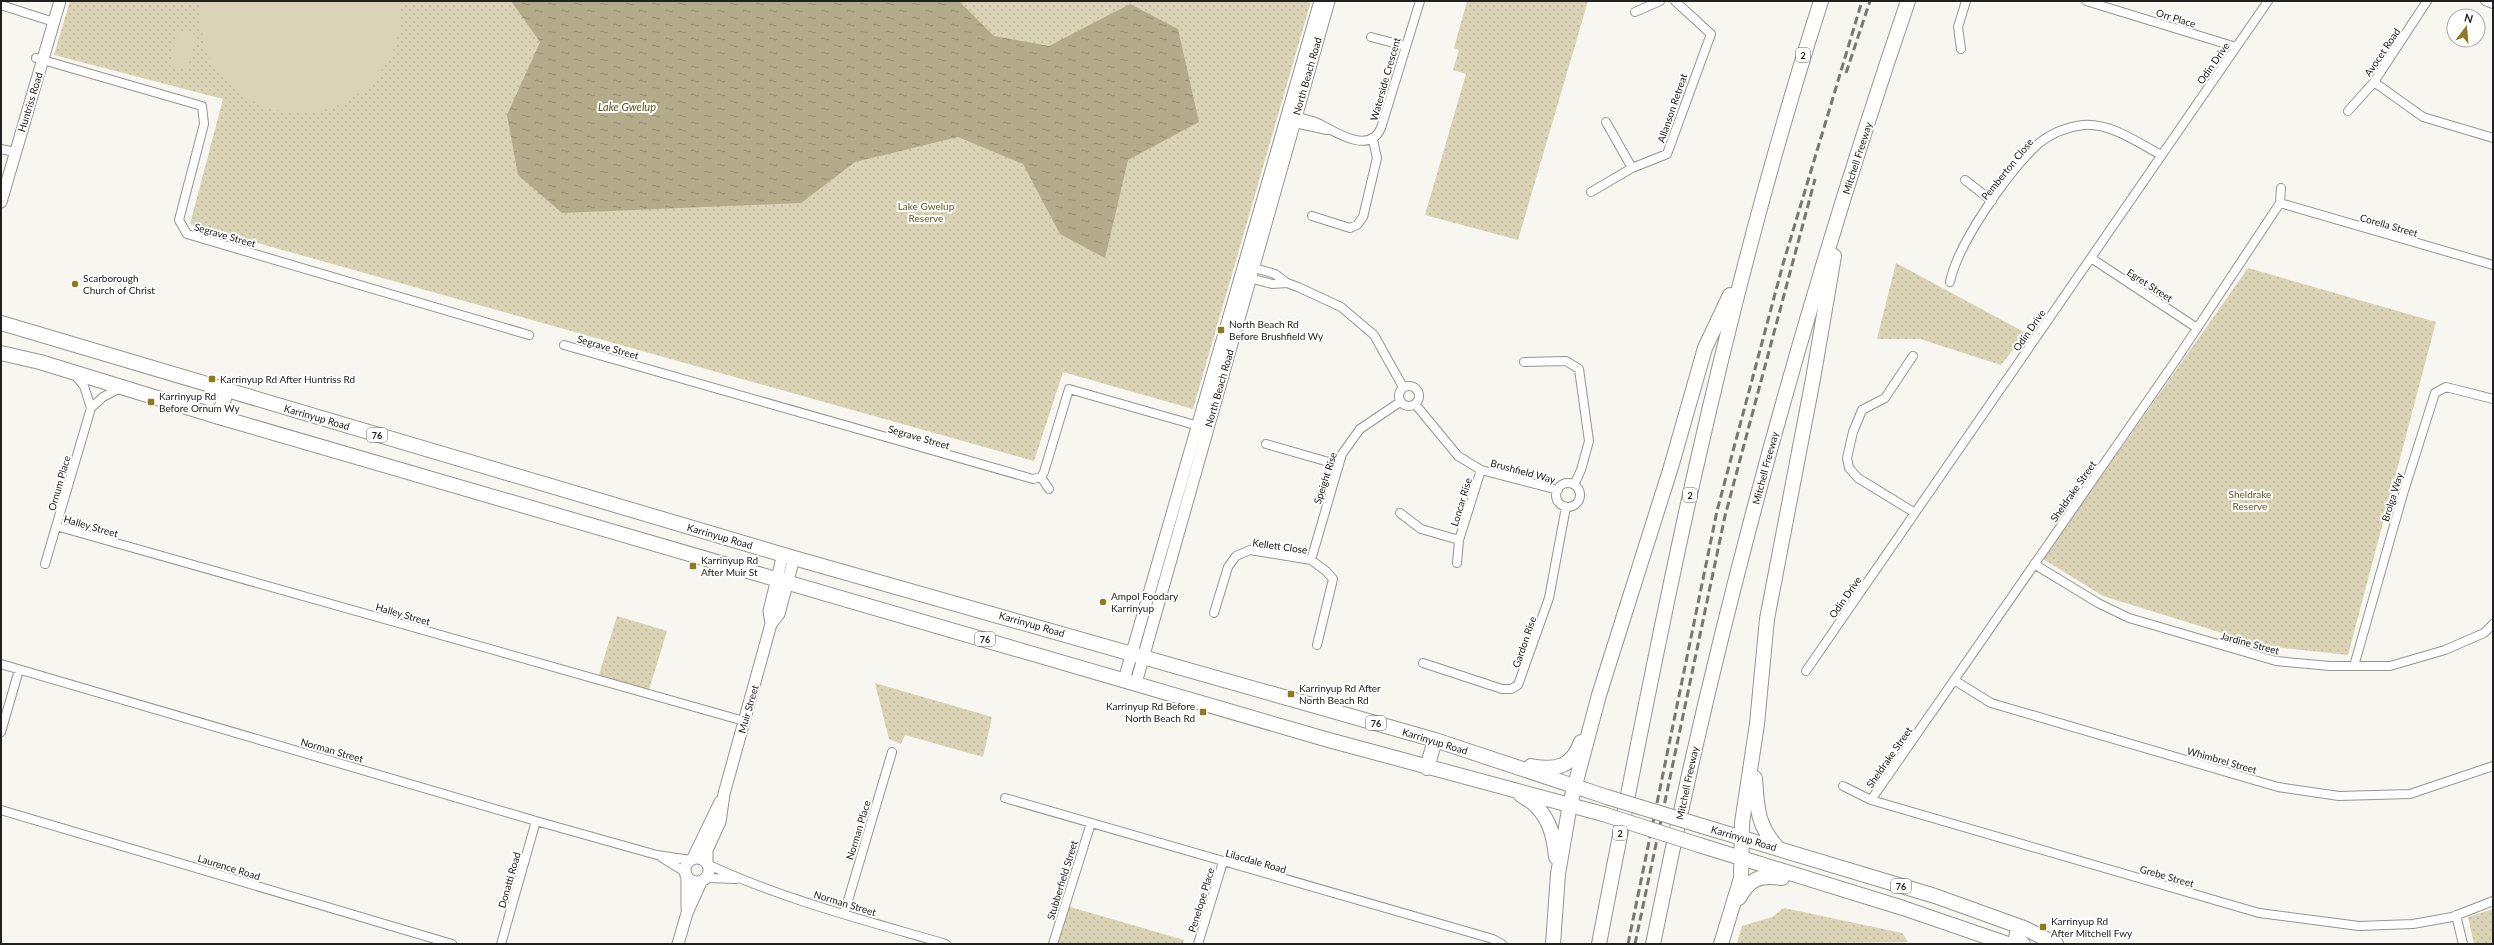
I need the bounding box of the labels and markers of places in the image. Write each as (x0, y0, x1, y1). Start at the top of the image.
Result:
place label: Scarborough Church of Christ (83, 272, 155, 296)
marker: Scarborough Church of Christ (70, 279, 80, 289)
place label: North Beach Rd Before Brushfield Wy (1229, 318, 1324, 342)
marker: North Beach Rd Before Brushfield Wy (1216, 325, 1226, 335)
place label: Karrinyup Rd After Huntriss Rd (220, 373, 355, 385)
marker: Karrinyup Rd After Huntriss Rd (207, 374, 217, 384)
place label: Karrinyup Rd Before Ornum Wy (159, 390, 240, 414)
marker: Karrinyup Rd Before Ornum Wy (146, 397, 156, 407)
place label: Karrinyup Rd After Muir St (701, 554, 758, 578)
marker: Karrinyup Rd After Muir St (688, 561, 698, 571)
place label: Ampol Foodary Karrinyup (1111, 590, 1179, 614)
marker: Ampol Foodary Karrinyup (1098, 597, 1108, 607)
place label: Karrinyup Rd After North Beach Rd (1299, 682, 1381, 706)
marker: Karrinyup Rd After North Beach Rd (1286, 689, 1296, 699)
place label: Karrinyup Rd Before North Beach Rd (1106, 700, 1195, 724)
marker: Karrinyup Rd Before North Beach Rd (1198, 707, 1208, 717)
place label: Karrinyup Rd After Mitchell Fwy (2051, 915, 2133, 939)
marker: Karrinyup Rd After Mitchell Fwy (2038, 922, 2048, 932)

